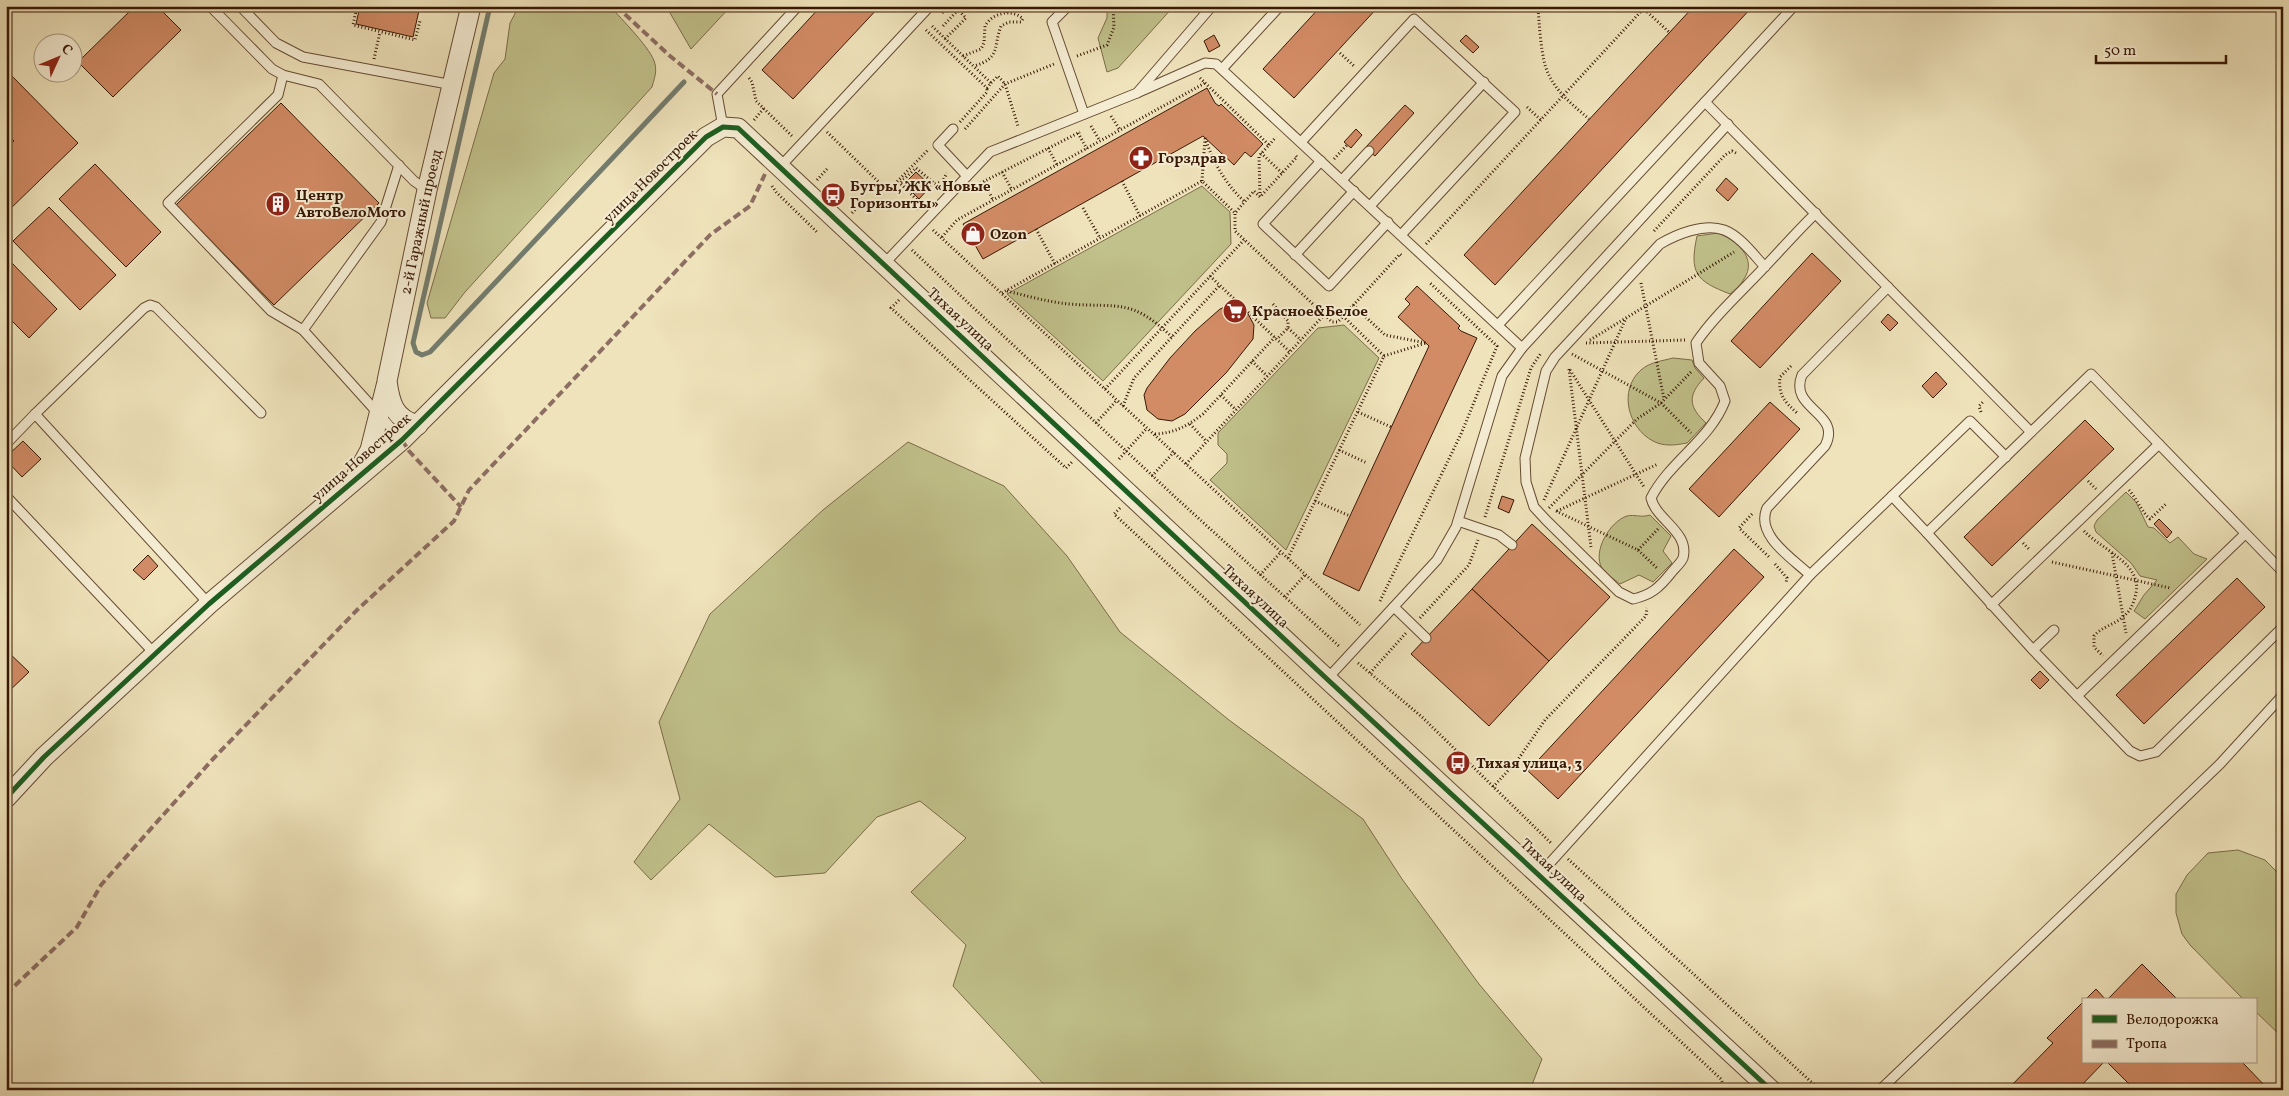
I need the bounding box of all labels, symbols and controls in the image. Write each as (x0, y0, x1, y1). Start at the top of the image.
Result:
north arrow (32, 32, 82, 82)
scale bar (2096, 32, 2226, 64)
text: С (56, 40, 76, 60)
text: 50 m (2104, 41, 2136, 62)
street label: улица Новостроек (599, 125, 703, 229)
pharmacy icon: Горздрав (1128, 145, 1154, 171)
street label: 2-й Гаражный проезд (396, 147, 448, 297)
place label: Горздрав (1158, 149, 1227, 170)
place label: Бугры, ЖК «Новые Горизонты» (850, 177, 991, 215)
bus stop icon: Бугры, ЖК «Новые Горизонты» (820, 182, 846, 208)
place label: Центр АвтоВелоМото (296, 186, 407, 224)
building icon: Центр АвтоВелоМото (265, 191, 291, 217)
shop icon: Ozon (960, 221, 986, 247)
place label: Ozon (990, 225, 1027, 246)
street label: Тихая улица (922, 284, 998, 357)
supermarket icon: Красное&Белое (1222, 298, 1248, 324)
place label: Красное&Белое (1252, 302, 1368, 323)
street label: улица Новостроек (308, 409, 416, 507)
street label: Тихая улица (1217, 561, 1293, 634)
bus stop icon: Тихая улица, 3 (1445, 750, 1471, 776)
place label: Тихая улица, 3 (1476, 754, 1583, 775)
street label: Тихая улица (1515, 835, 1591, 908)
legend (2082, 998, 2256, 1064)
text: Велодорожка (2126, 1010, 2219, 1031)
text: Тропа (2126, 1034, 2167, 1055)

